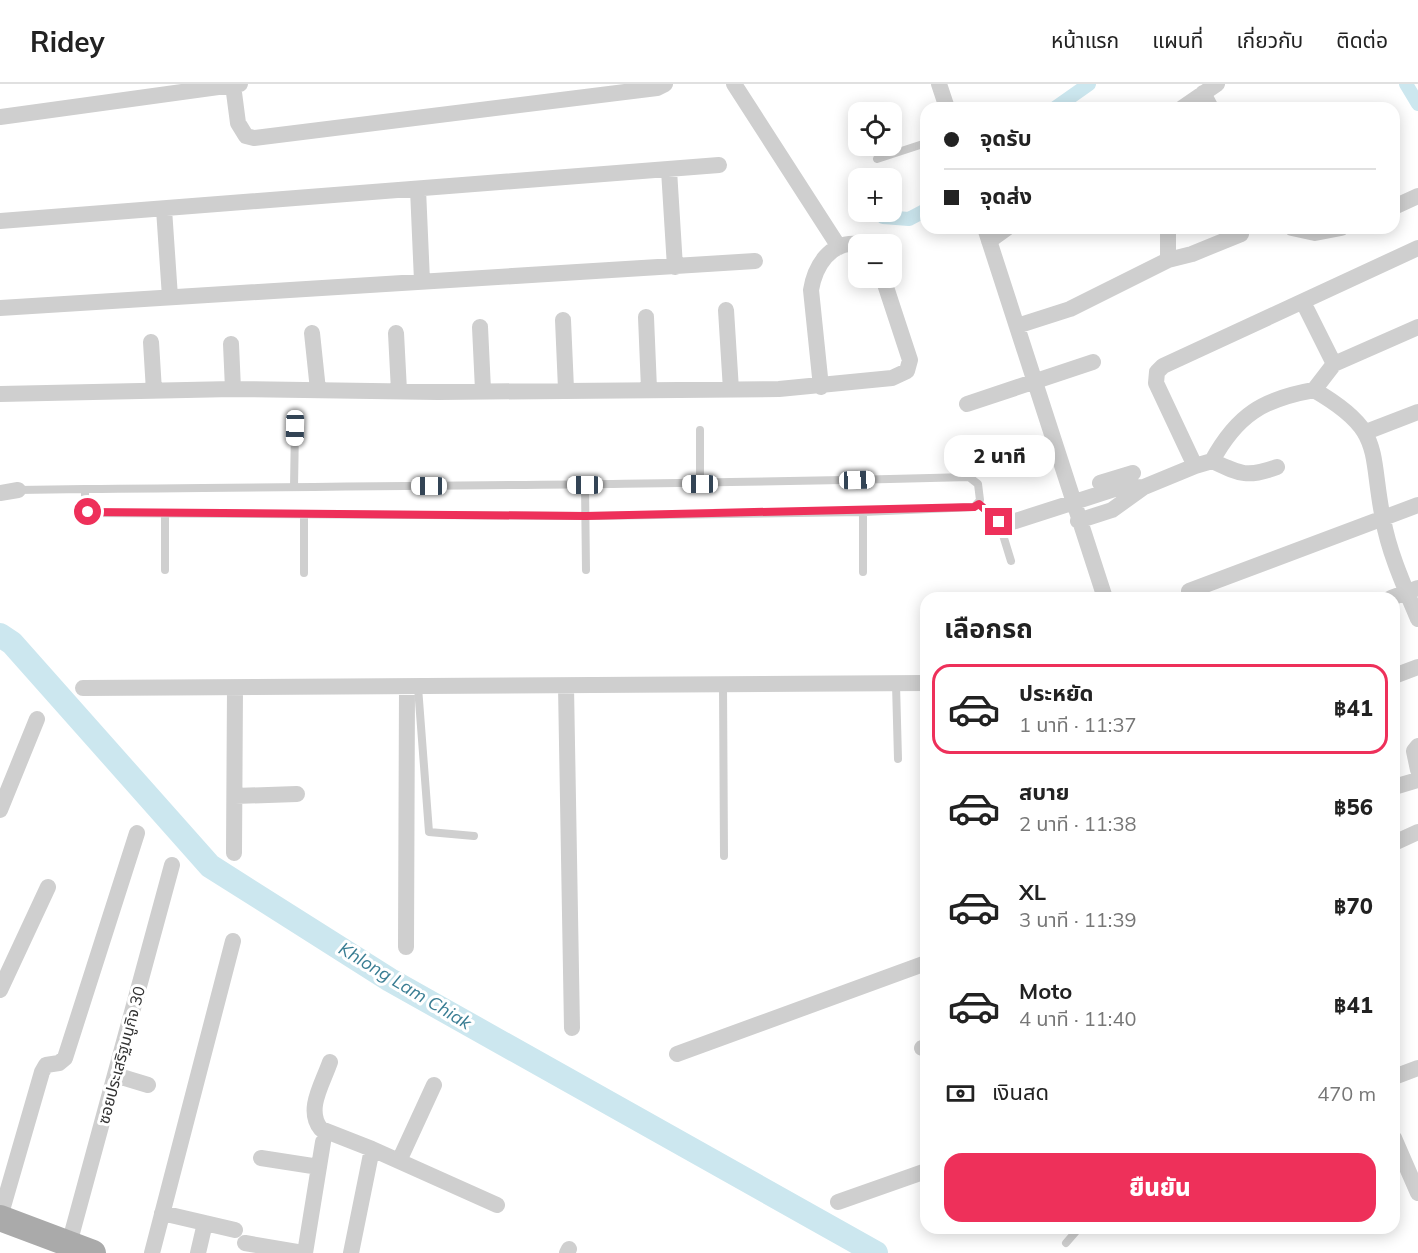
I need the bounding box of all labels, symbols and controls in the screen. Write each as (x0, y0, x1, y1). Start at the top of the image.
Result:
text: Ridey (30, 24, 105, 59)
text: หน้าแรก (1051, 27, 1119, 53)
text: แผนที่ (1152, 27, 1203, 53)
text: เกี่ยวกับ (1236, 27, 1303, 53)
text: ติดต่อ (1336, 27, 1388, 53)
map controls (848, 102, 902, 288)
button: locate (848, 102, 902, 156)
text: จุดรับ (980, 124, 1032, 152)
button: + (848, 168, 902, 222)
text: จุดส่ง (980, 182, 1032, 210)
button: − (848, 234, 902, 288)
car (286, 410, 304, 446)
callout: 2 นาที (944, 435, 1054, 477)
text: 2 นาที (973, 443, 1026, 468)
car (839, 470, 875, 490)
car (682, 475, 718, 493)
car (567, 476, 603, 494)
car (411, 477, 447, 495)
route start (74, 498, 101, 525)
route end (985, 508, 1012, 535)
text: เลือกรถ (944, 611, 1033, 645)
text: ประหยัด (1019, 679, 1094, 707)
icon: car (947, 682, 1001, 736)
text: ฿41 (1334, 694, 1373, 722)
text: 1 นาที · 11:37 (1019, 712, 1136, 737)
text: สบาย (1019, 778, 1069, 806)
icon: car (947, 781, 1001, 835)
text: ฿56 (1334, 793, 1373, 821)
text: 2 นาที · 11:38 (1019, 811, 1136, 836)
text: XL (1019, 878, 1046, 906)
icon: car (947, 880, 1001, 934)
text: ฿70 (1334, 892, 1373, 920)
text: 3 นาที · 11:39 (1019, 907, 1136, 932)
water label: Khlong Lam Chiak (335, 937, 476, 1035)
text: Moto (1019, 977, 1072, 1005)
icon: car (947, 979, 1001, 1033)
street label: ซอยประเสริฐมนูกิจ 30 (93, 984, 149, 1126)
text: ฿41 (1334, 991, 1373, 1019)
text: 4 นาที · 11:40 (1019, 1006, 1136, 1031)
icon: cash (944, 1077, 977, 1110)
text: เงินสด (992, 1078, 1049, 1106)
text: 470 m (1317, 1081, 1376, 1106)
button: ยืนยัน (944, 1153, 1376, 1222)

